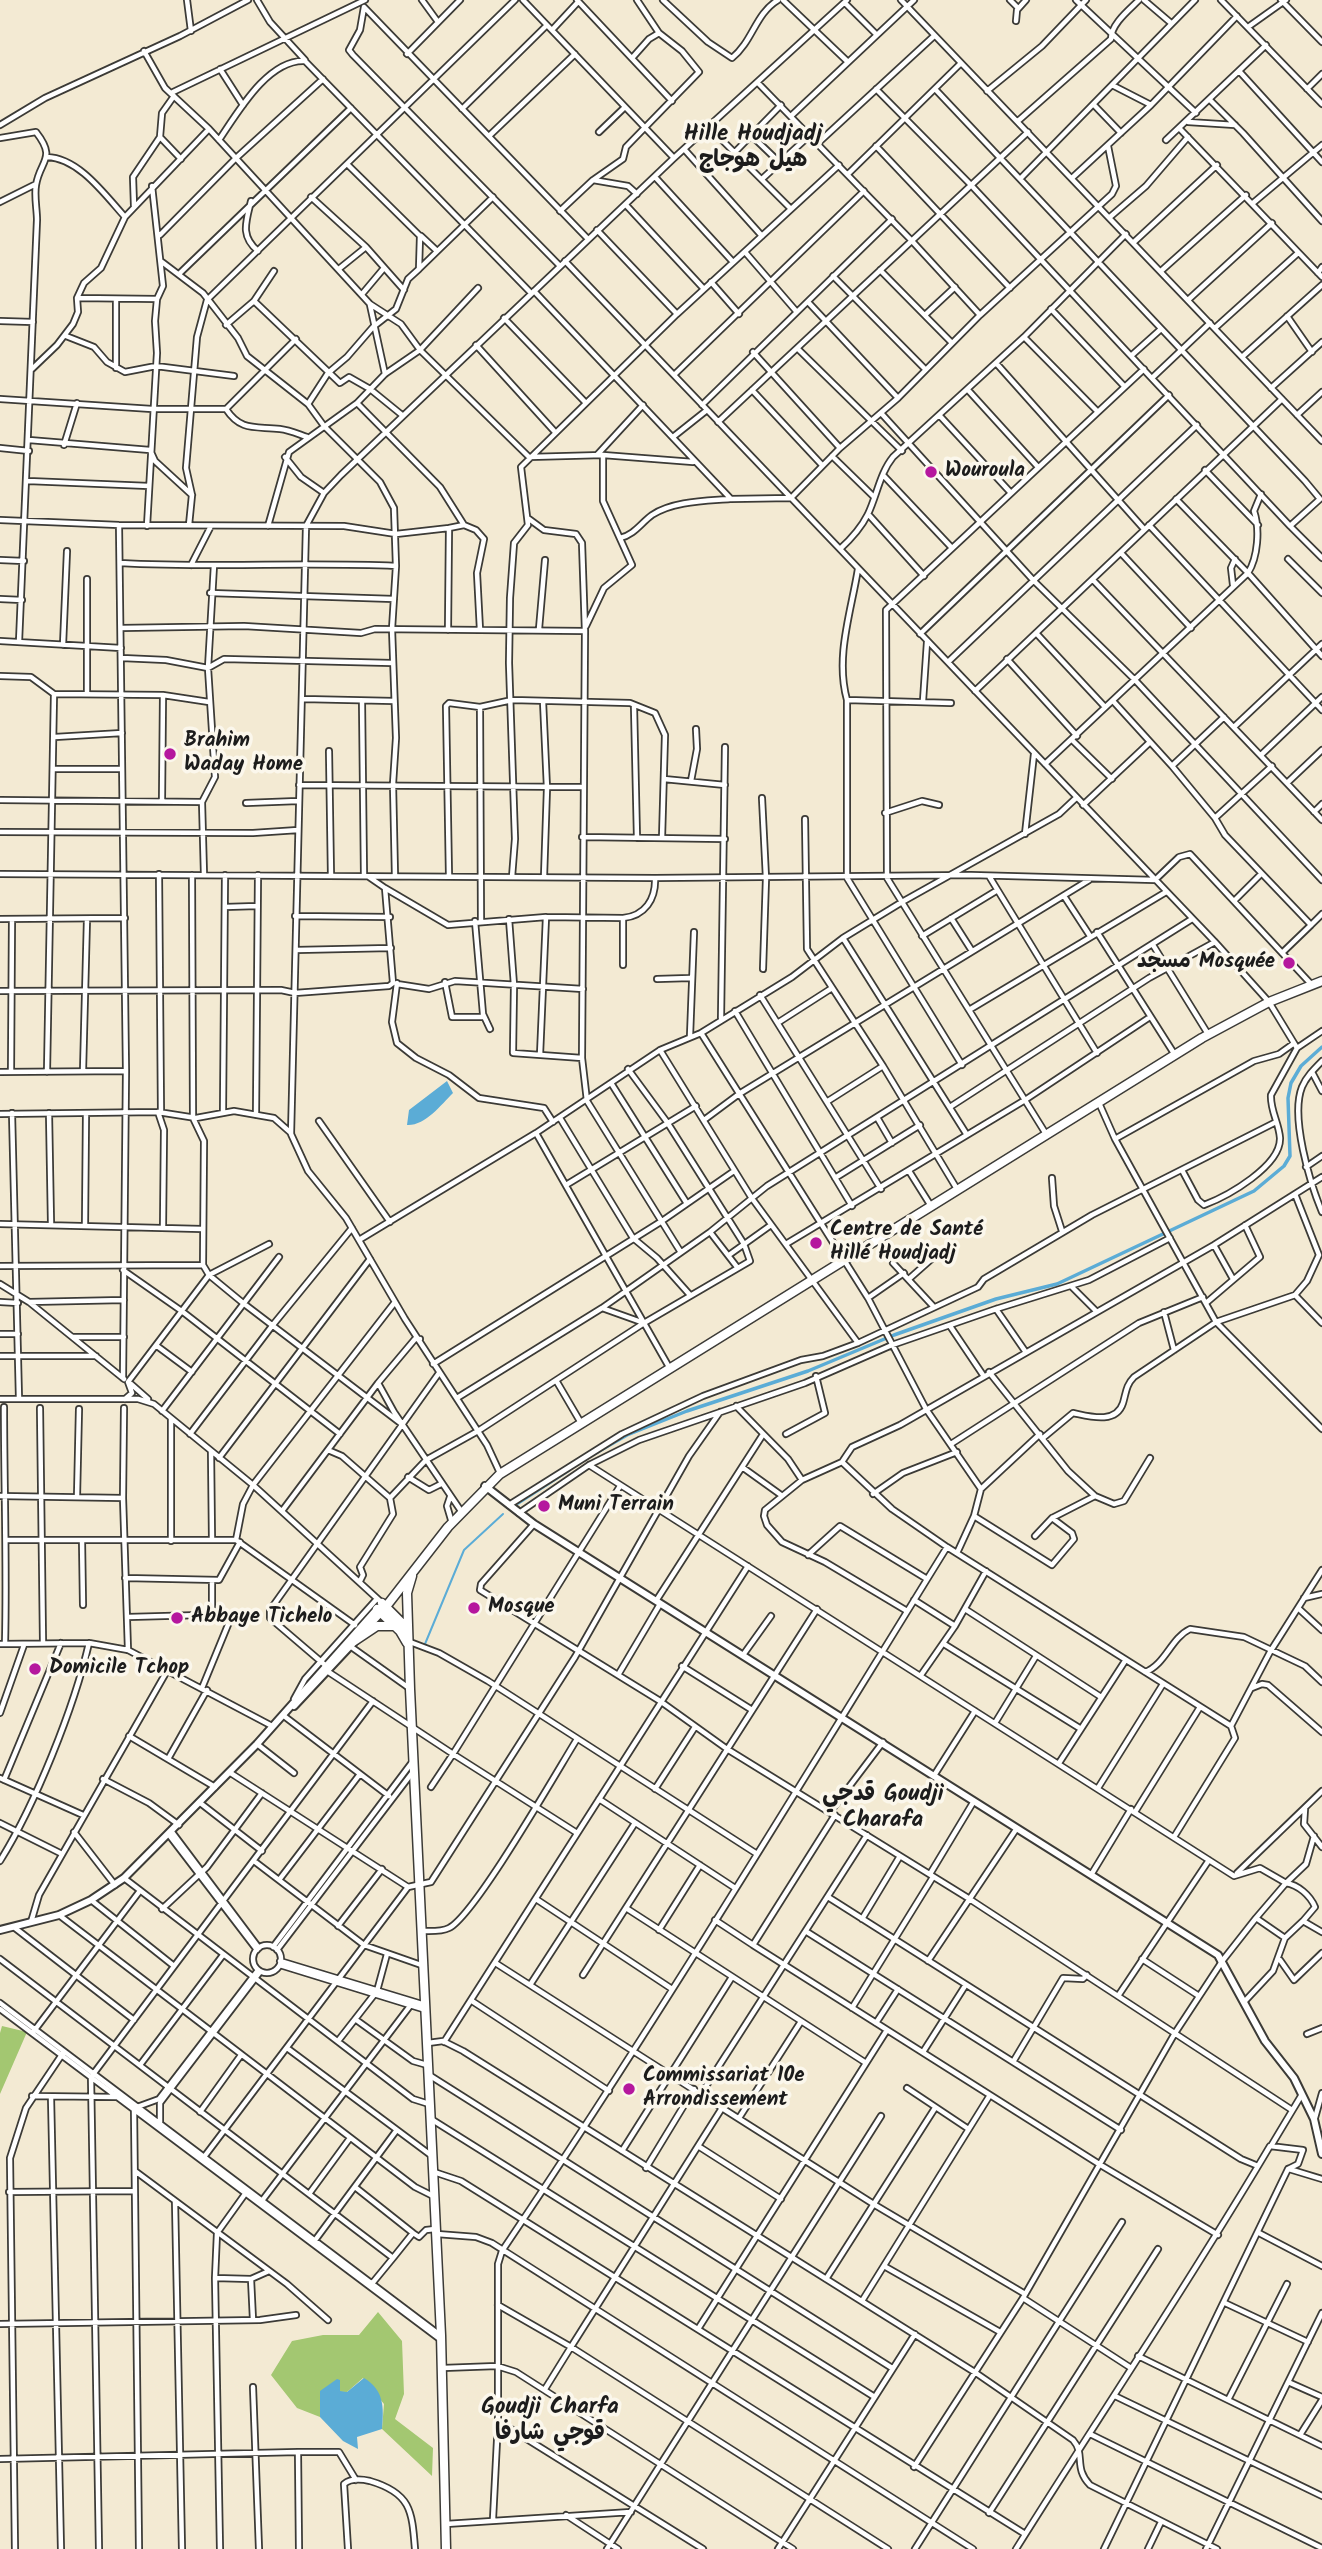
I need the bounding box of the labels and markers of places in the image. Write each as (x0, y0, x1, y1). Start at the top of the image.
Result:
place label: Wouroula (945, 459, 1025, 485)
marker: Wouroula (923, 464, 939, 480)
place label: Brahim Waday Home (184, 729, 303, 779)
marker: Brahim Waday Home (162, 746, 178, 762)
place label: مسجد Mosquée (1137, 950, 1275, 976)
marker: مسجد Mosquée (1281, 955, 1297, 971)
place label: Centre de Santé Hillé Houdjadj (830, 1218, 983, 1268)
marker: Centre de Santé Hillé Houdjadj (808, 1235, 824, 1251)
place label: Muni Terrain (558, 1493, 674, 1519)
marker: Muni Terrain (536, 1498, 552, 1514)
place label: Mosque (488, 1595, 555, 1621)
marker: Mosque (466, 1600, 482, 1616)
place label: Abbaye Tichelo (191, 1605, 332, 1631)
marker: Abbaye Tichelo (169, 1610, 185, 1626)
place label: Domicile Tchop (49, 1656, 189, 1682)
marker: Domicile Tchop (27, 1661, 43, 1677)
place label: Commissariat 10e Arrondissement (643, 2064, 804, 2114)
marker: Commissariat 10e Arrondissement (621, 2081, 637, 2097)

